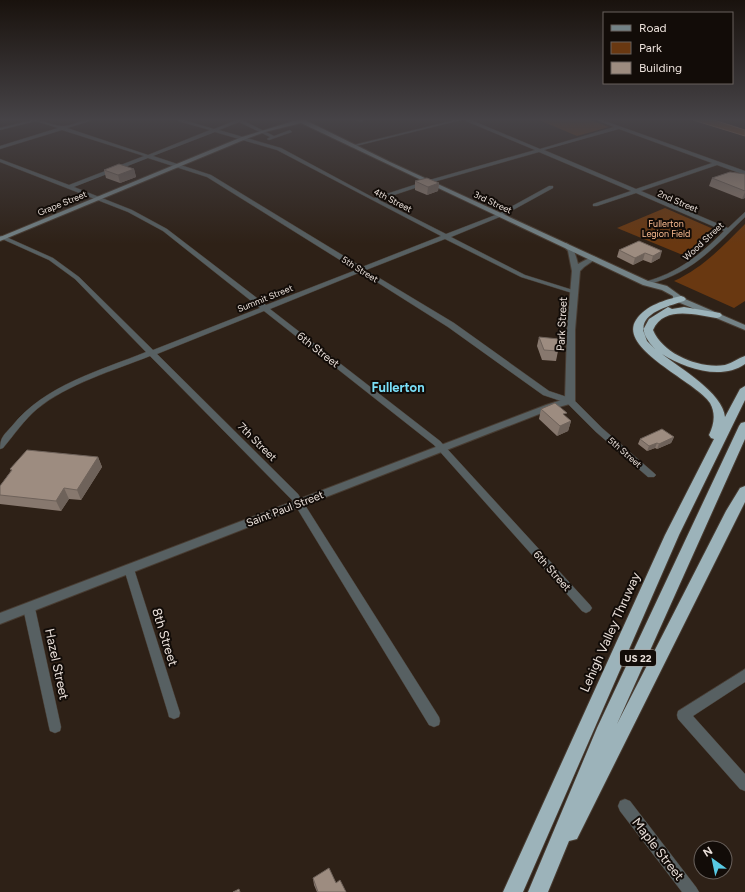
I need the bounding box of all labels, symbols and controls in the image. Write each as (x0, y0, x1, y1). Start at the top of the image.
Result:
legend (603, 12, 733, 84)
text: Road (639, 21, 667, 35)
text: Park (639, 41, 662, 55)
text: Building (639, 61, 682, 75)
street label: 4th Street (372, 186, 414, 215)
street label: Grape Street (36, 188, 89, 218)
street label: 3rd Street (472, 188, 514, 216)
street label: 2nd Street (656, 188, 700, 215)
park label: Fullerton Legion Field (642, 218, 690, 239)
street label: Wood Street (680, 219, 726, 263)
street label: 5th Street (340, 253, 381, 285)
street label: Summit Street (236, 282, 295, 314)
street label: Park Street (554, 296, 570, 352)
street label: 6th Street (294, 329, 342, 371)
district label: Fullerton (371, 380, 425, 395)
street label: 7th Street (235, 420, 279, 464)
street label: 5th Street (606, 434, 645, 470)
street label: Saint Paul Street (244, 488, 326, 530)
street label: 6th Street (530, 548, 574, 594)
street label: Lehigh Valley Thruway (577, 570, 643, 694)
street label: 8th Street (149, 606, 181, 668)
street label: Hazel Street (42, 627, 72, 701)
road number: US 22 (620, 650, 656, 666)
street label: Maple Street (629, 815, 687, 883)
north arrow (693, 840, 733, 880)
text: N (701, 844, 715, 860)

